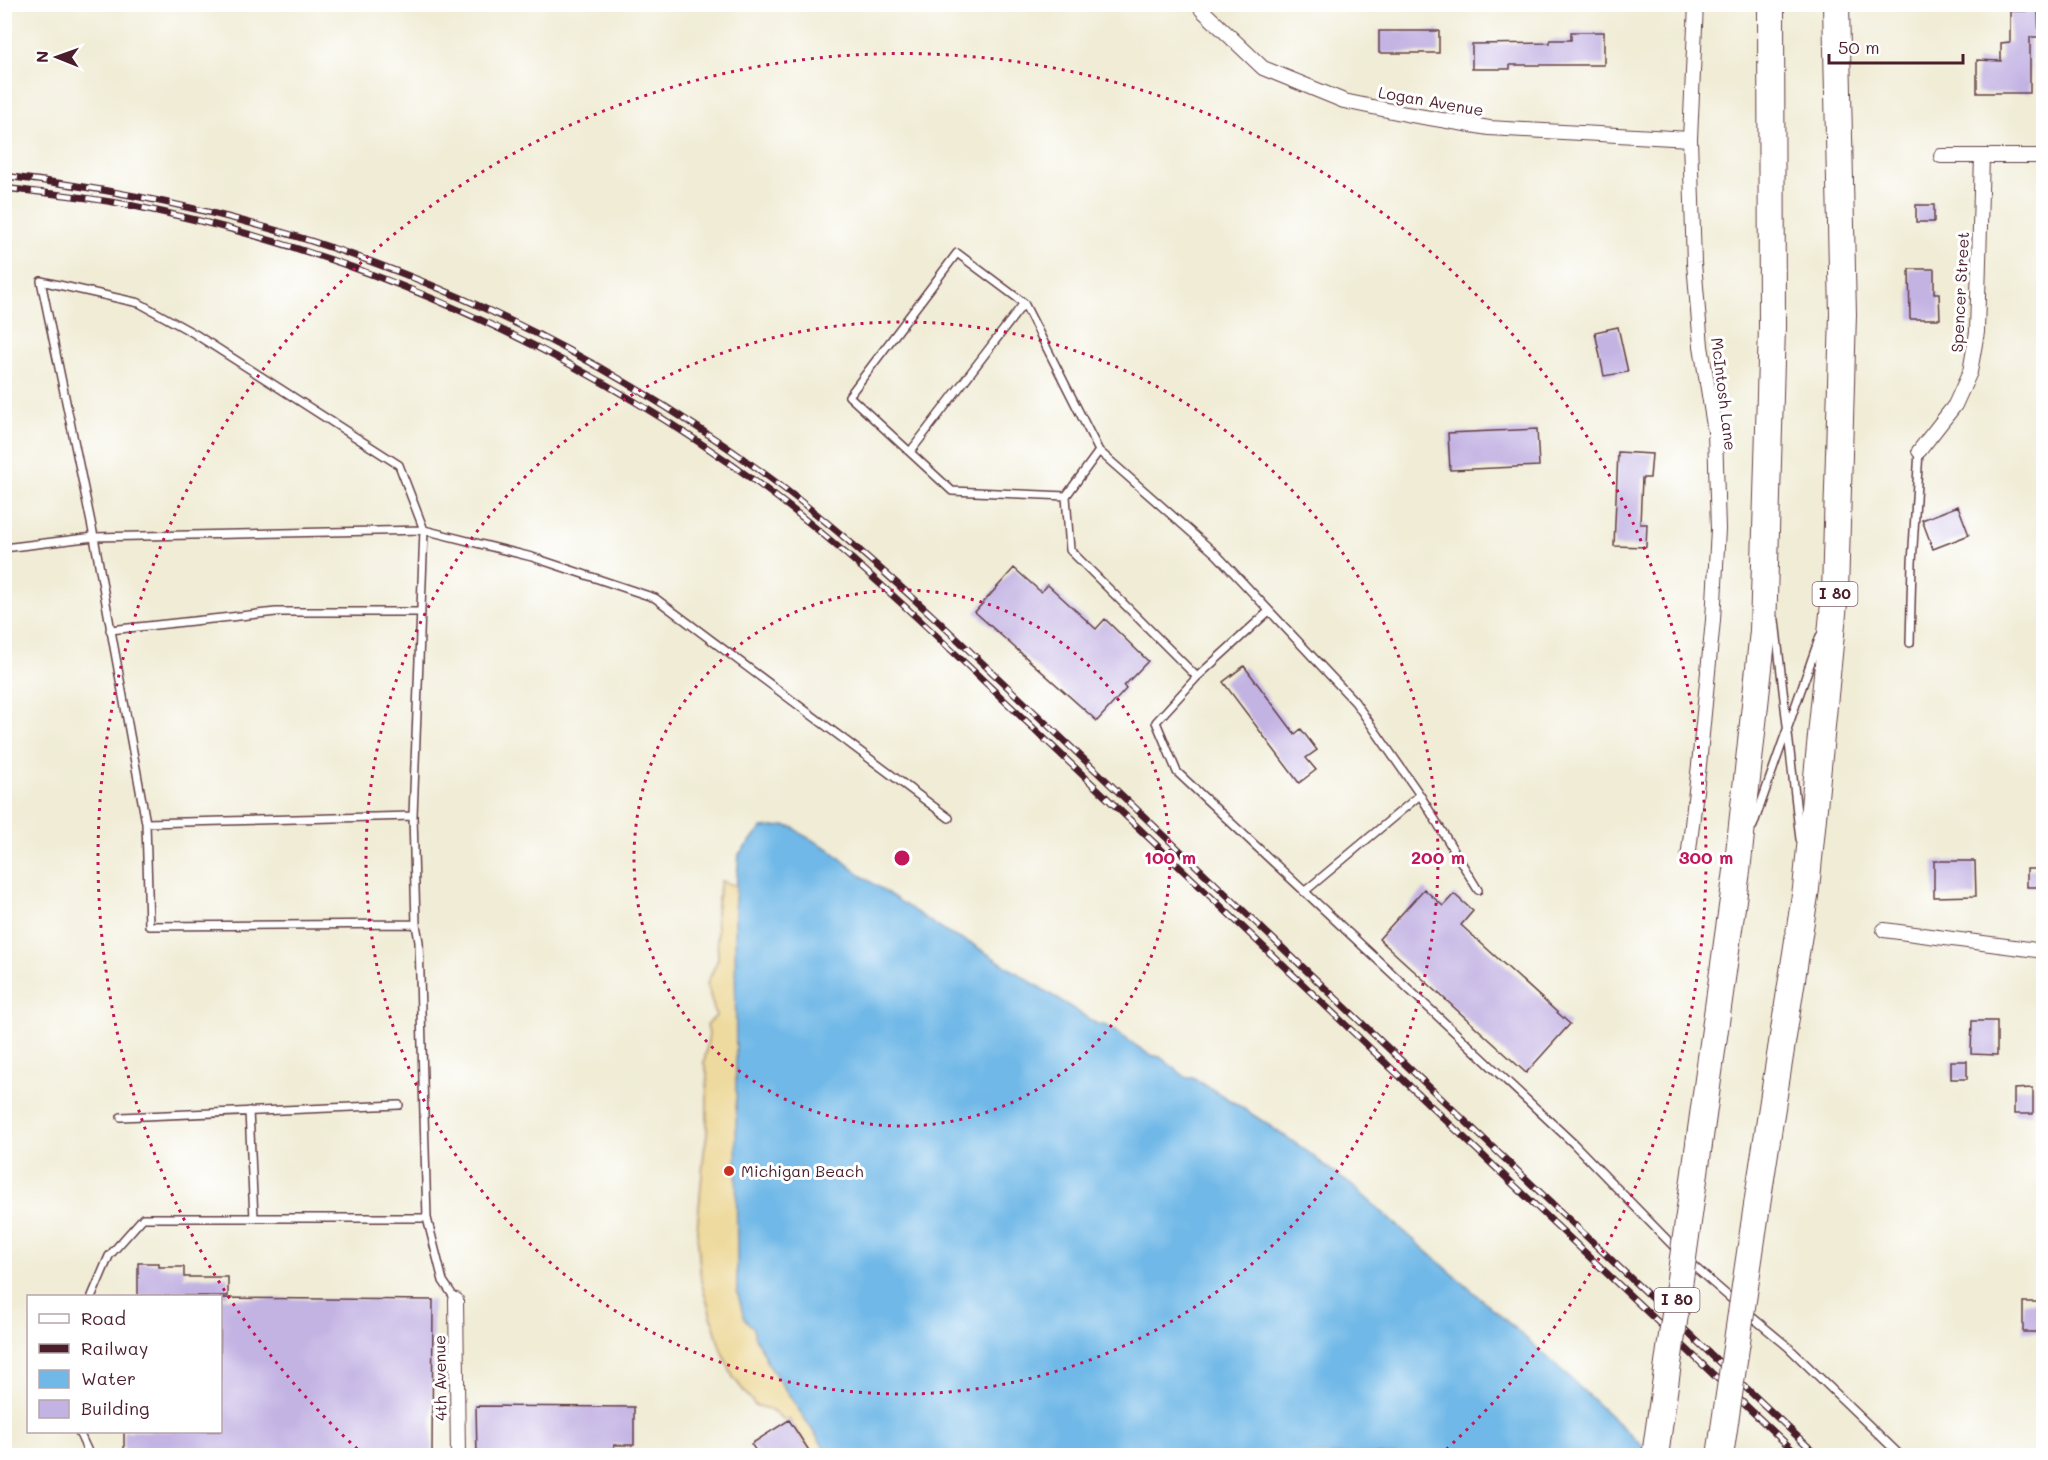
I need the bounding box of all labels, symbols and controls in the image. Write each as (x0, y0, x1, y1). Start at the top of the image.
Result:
north arrow (27, 27, 87, 87)
scale bar (1829, 27, 1962, 65)
text: 50 m (1838, 35, 1880, 59)
text: N (31, 50, 52, 63)
street label: Logan Avenue (1377, 81, 1485, 120)
street label: Spencer Street (1946, 231, 1973, 353)
street label: McIntosh Lane (1707, 336, 1742, 452)
road number: I 80 (1812, 582, 1858, 606)
text: 100 m (1144, 845, 1196, 869)
text: 200 m (1411, 845, 1465, 869)
text: 300 m (1679, 845, 1733, 869)
centre of rings (892, 848, 912, 868)
place label: Michigan Beach (741, 1160, 863, 1181)
marker: Michigan Beach (722, 1164, 736, 1178)
road number: I 80 (1654, 1288, 1700, 1312)
legend (27, 1295, 222, 1433)
text: Road (81, 1306, 126, 1330)
street label: 4th Avenue (428, 1335, 451, 1421)
text: Railway (81, 1336, 148, 1360)
text: Water (81, 1366, 136, 1390)
text: Building (81, 1396, 149, 1420)

